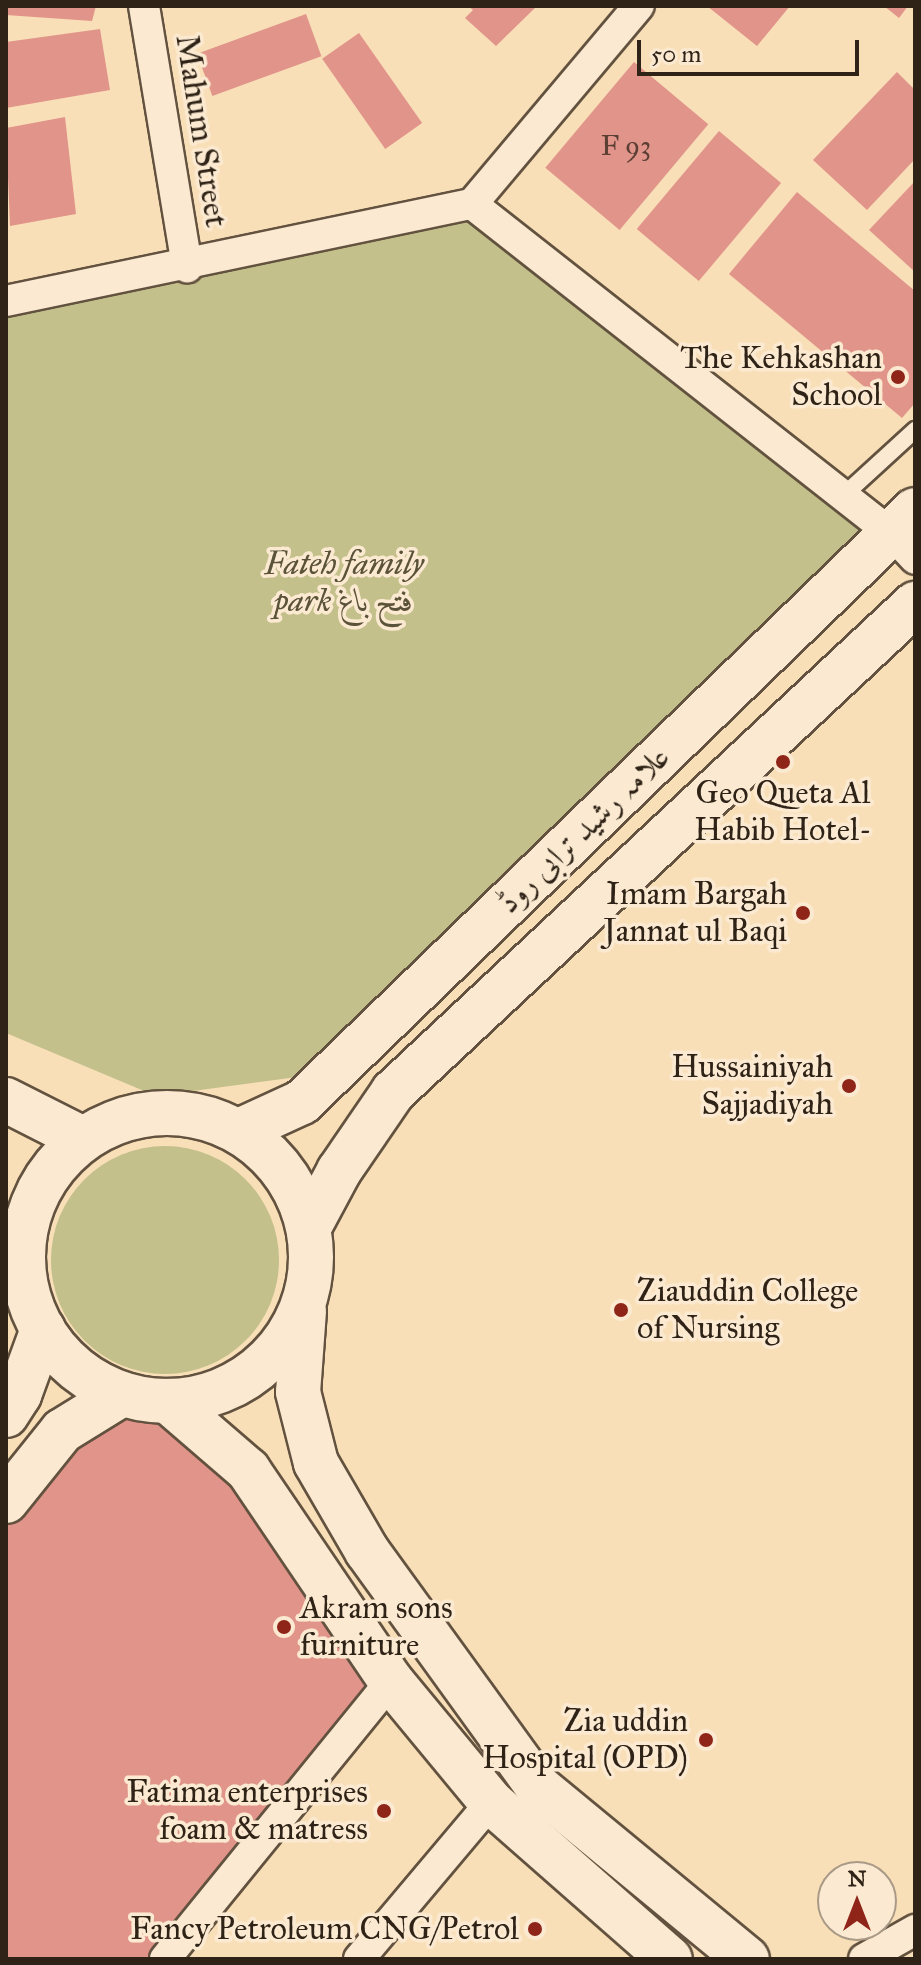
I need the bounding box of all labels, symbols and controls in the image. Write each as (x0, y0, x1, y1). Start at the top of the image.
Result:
scale bar (641, 24, 863, 74)
street label: Mahum Street (167, 32, 235, 230)
text: 50 m (651, 39, 701, 69)
house number: F 93 (601, 129, 651, 163)
place label: The Kehkashan School (680, 340, 882, 415)
marker: The Kehkashan School (889, 368, 907, 386)
park label: Fateh family park فتح باغ (264, 546, 424, 621)
street label: علامہ رشید ترابی روڈ (490, 738, 678, 922)
marker: Geo Queta Al Habib Hotel- (774, 753, 792, 771)
place label: Geo Queta Al Habib Hotel- (694, 775, 872, 850)
place label: Imam Bargah Jannat ul Baqi (604, 876, 787, 951)
marker: Imam Bargah Jannat ul Baqi (794, 904, 812, 922)
place label: Hussainiyah Sajjadiyah (671, 1049, 833, 1124)
marker: Hussainiyah Sajjadiyah (840, 1077, 858, 1095)
place label: Ziauddin College of Nursing (637, 1273, 858, 1348)
marker: Ziauddin College of Nursing (612, 1301, 630, 1319)
place label: Akram sons furniture (300, 1590, 453, 1665)
marker: Akram sons furniture (275, 1618, 293, 1636)
place label: Zia uddin Hospital (OPD) (482, 1703, 688, 1778)
marker: Zia uddin Hospital (OPD) (695, 1729, 717, 1751)
place label: Fatima enterprises foam & matress (126, 1774, 368, 1849)
marker: Fatima enterprises foam & matress (375, 1802, 393, 1820)
north arrow (817, 1861, 897, 1941)
text: N (848, 1865, 866, 1892)
place label: Fancy Petroleum CNG/Petrol (130, 1910, 519, 1948)
marker: Fancy Petroleum CNG/Petrol (526, 1920, 544, 1938)

